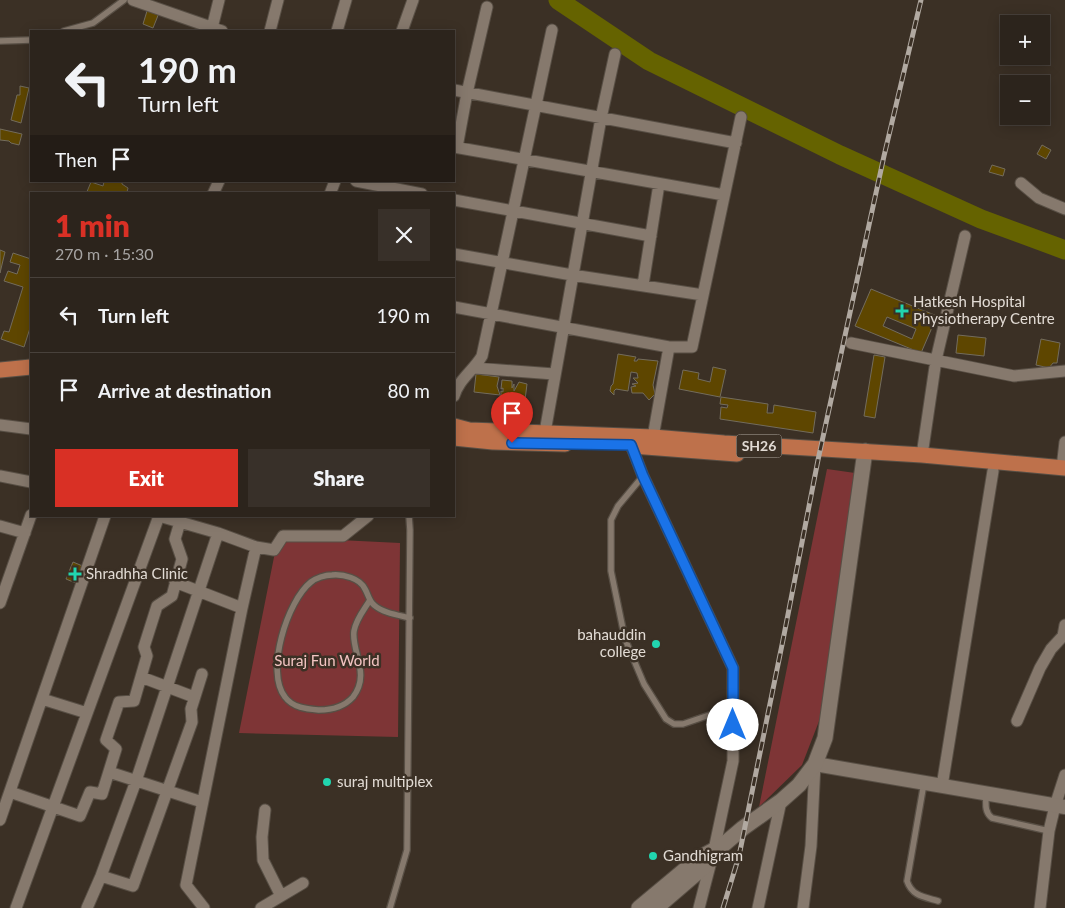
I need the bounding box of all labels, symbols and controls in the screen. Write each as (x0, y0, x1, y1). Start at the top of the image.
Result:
map controls (1000, 15, 1050, 125)
button: + (1000, 15, 1050, 65)
text: 190 m (138, 48, 237, 90)
icon: left (55, 50, 120, 115)
button: − (1000, 75, 1050, 125)
text: Turn left (138, 90, 219, 117)
icon: arrive (107, 145, 135, 173)
text: Then (55, 148, 97, 171)
text: 1 min (55, 207, 130, 243)
button: close (378, 209, 430, 261)
text: 270 m · 15:30 (55, 244, 154, 263)
place label: Hatkesh Hospital Physiotherapy Centre (913, 292, 1055, 327)
icon: left (55, 301, 83, 329)
text: Turn left (98, 304, 169, 327)
text: 190 m (376, 304, 430, 327)
marker: Hatkesh Hospital Physiotherapy Centre (895, 304, 909, 318)
icon: arrive (55, 376, 83, 404)
text: Arrive at destination (98, 379, 271, 402)
text: 80 m (387, 379, 430, 402)
pin (491, 392, 533, 443)
icon: arrive (498, 399, 526, 427)
road number: SH26 (736, 434, 782, 458)
button: Exit (55, 449, 238, 507)
button: Share (248, 449, 430, 507)
place label: Shradhha Clinic (86, 564, 188, 582)
marker: Shradhha Clinic (68, 567, 82, 581)
place label: bahauddin college (577, 625, 646, 660)
marker: bahauddin college (650, 638, 662, 650)
park label: Suraj Fun World (274, 651, 380, 669)
position arrow (706, 698, 758, 750)
place label: suraj multiplex (337, 772, 433, 790)
marker: suraj multiplex (321, 776, 333, 788)
place label: Gandhigram (663, 846, 743, 864)
marker: Gandhigram (647, 850, 659, 862)

